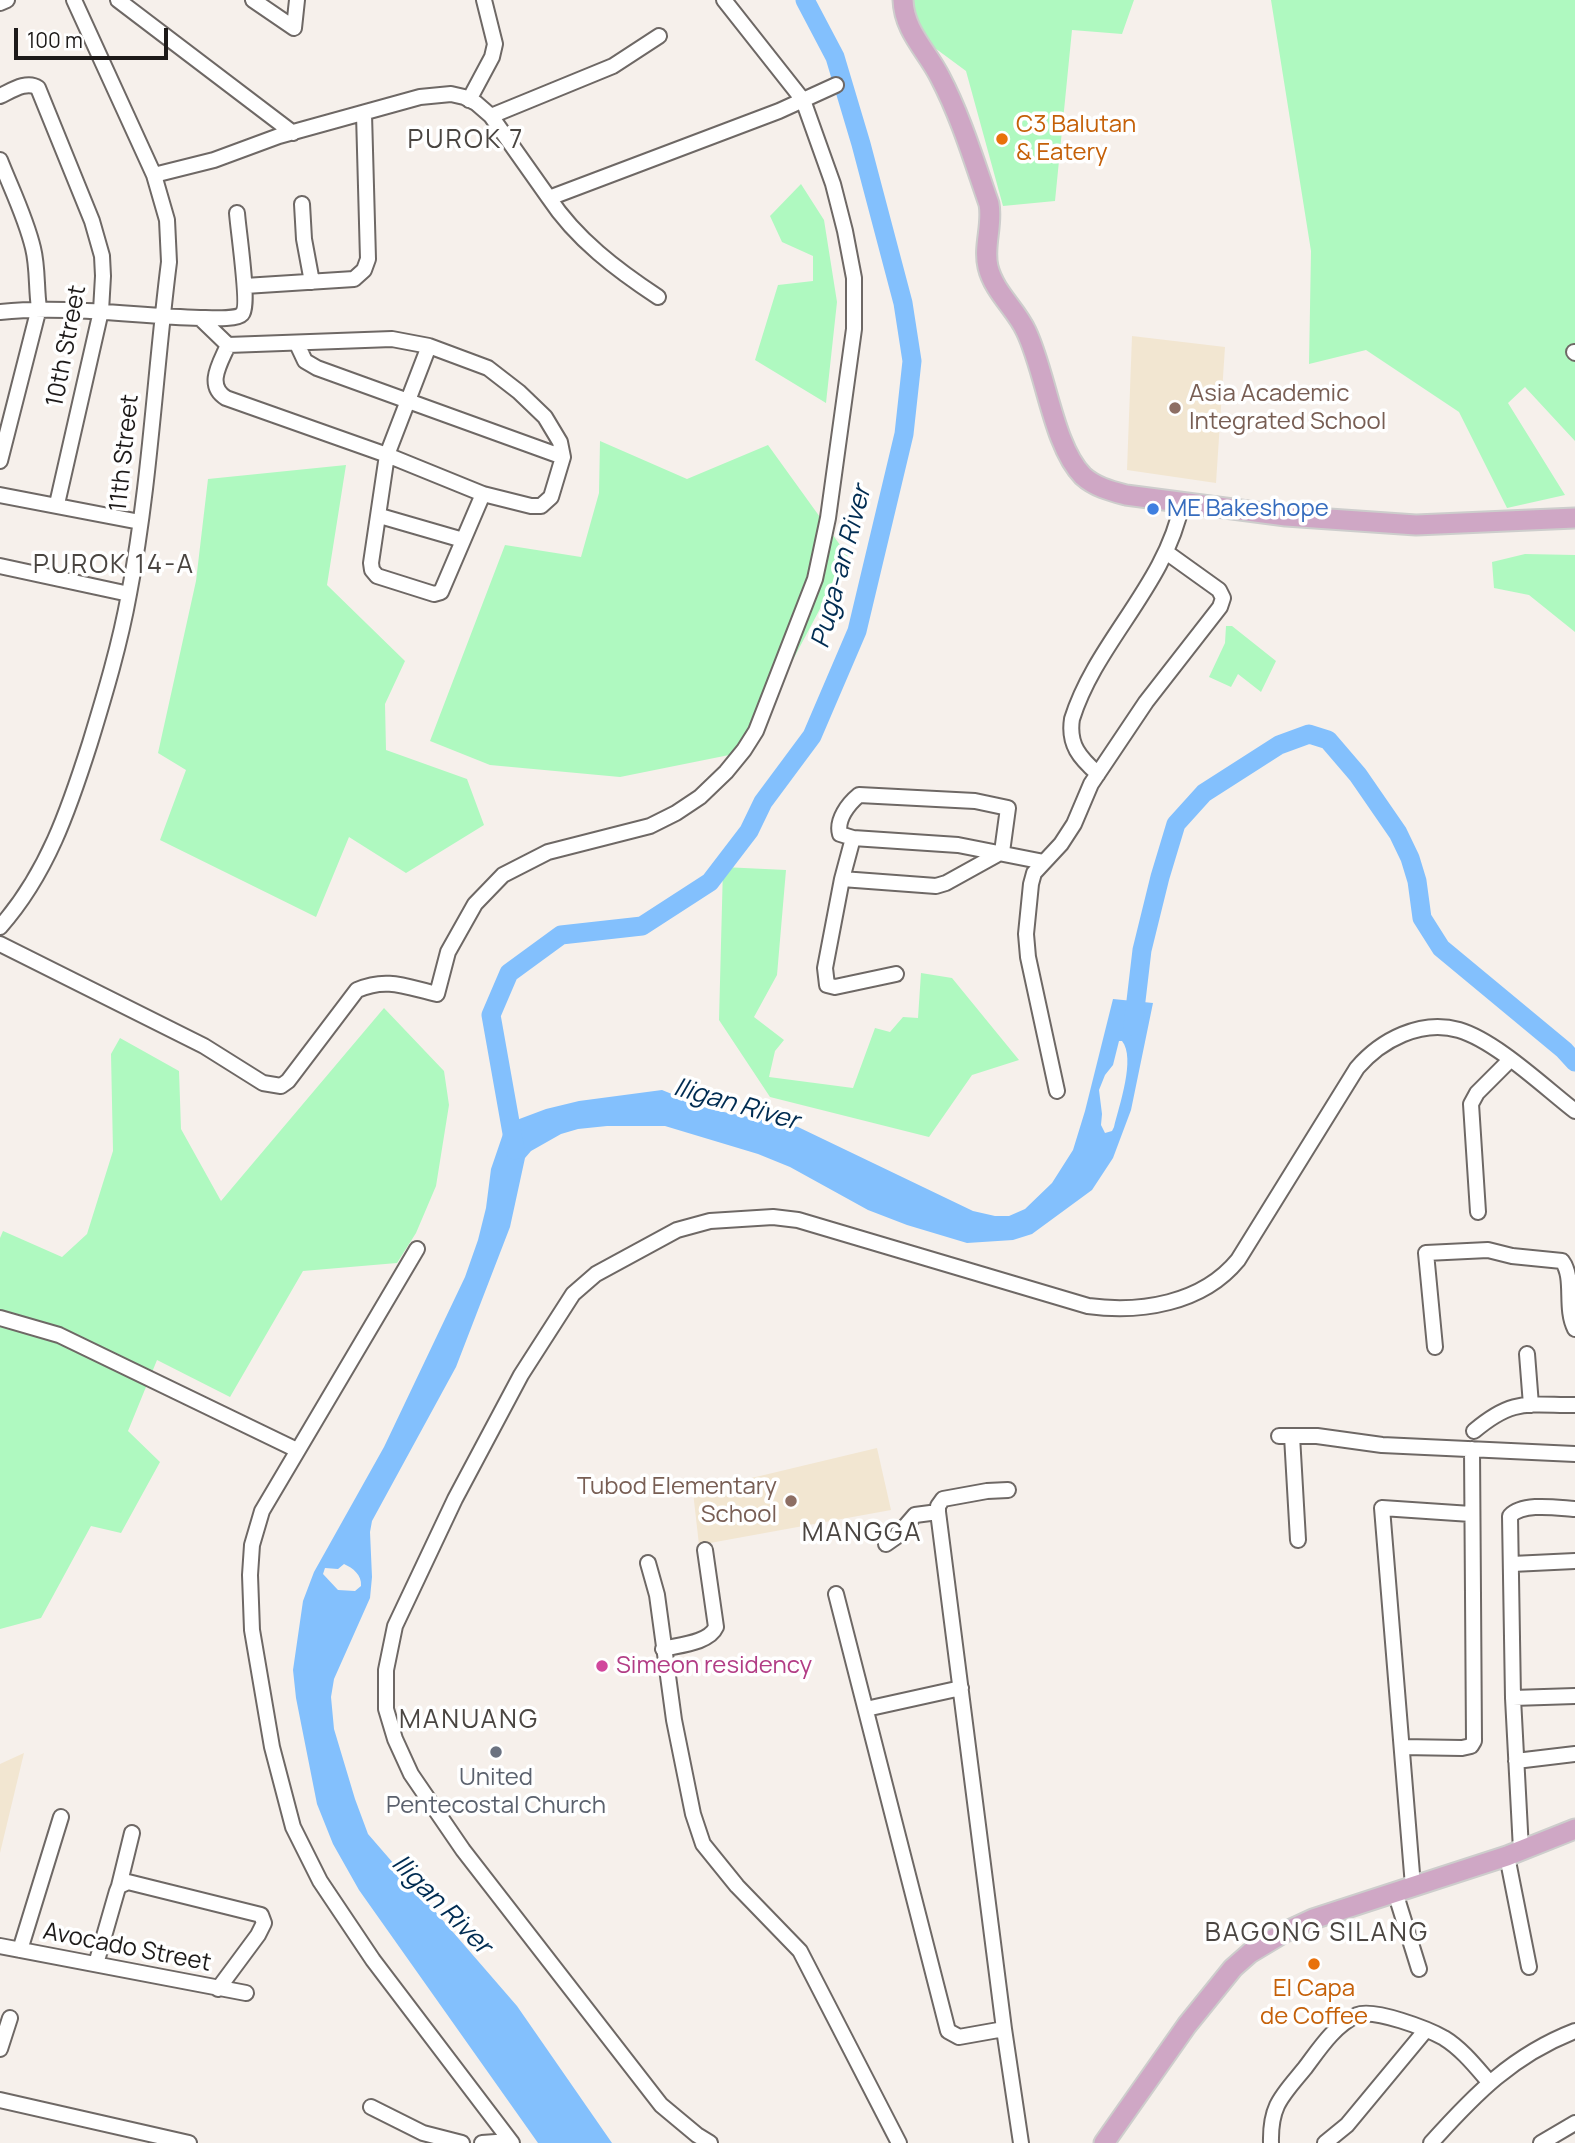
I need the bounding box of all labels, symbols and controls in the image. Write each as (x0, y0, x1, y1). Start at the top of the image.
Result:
scale bar (18, 14, 172, 58)
text: 100 m (27, 26, 83, 54)
place label: C3 Balutan & Eatery (1016, 111, 1136, 167)
district label: PUROK 7 (408, 125, 524, 157)
marker: C3 Balutan & Eatery (994, 131, 1010, 147)
street label: 10th Street (41, 283, 93, 409)
place label: Asia Academic Integrated School (1189, 380, 1386, 436)
street label: 11th Street (105, 393, 145, 513)
marker: Asia Academic Integrated School (1167, 400, 1183, 416)
water label: Puga-an River (805, 482, 879, 652)
place label: ME Bakeshope (1167, 495, 1329, 523)
marker: ME Bakeshope (1145, 501, 1161, 517)
district label: PUROK 14-A (34, 550, 194, 582)
water label: Iligan River (670, 1072, 802, 1138)
place label: Tubod Elementary School (577, 1473, 777, 1529)
marker: Tubod Elementary School (783, 1493, 799, 1509)
district label: MANGGA (802, 1518, 922, 1550)
place label: Simeon residency (616, 1652, 812, 1680)
marker: Simeon residency (594, 1658, 610, 1674)
district label: MANUANG (400, 1705, 538, 1737)
marker: United Pentecostal Church (488, 1744, 504, 1760)
place label: United Pentecostal Church (386, 1764, 606, 1820)
water label: Iligan River (385, 1849, 497, 1961)
street label: Avocado Street (41, 1918, 213, 1978)
district label: BAGONG SILANG (1206, 1918, 1428, 1950)
marker: El Capa de Coffee (1306, 1956, 1322, 1972)
place label: El Capa de Coffee (1260, 1975, 1368, 2031)

